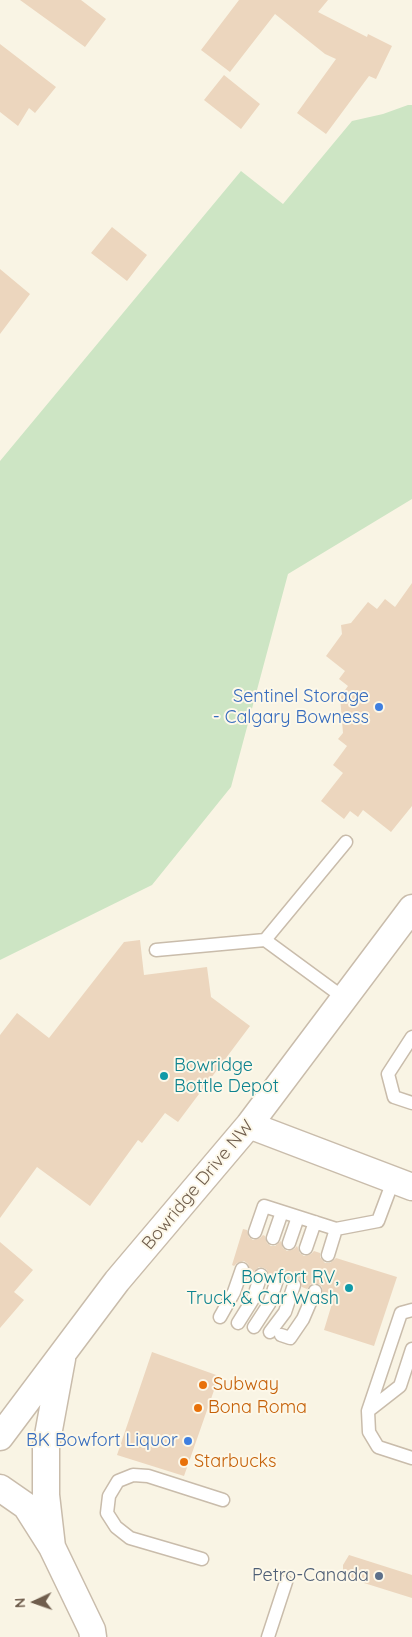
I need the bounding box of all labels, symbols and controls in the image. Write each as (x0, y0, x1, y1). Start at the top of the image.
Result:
place label: Sentinel Storage - Calgary Bowness (213, 686, 369, 729)
marker: Sentinel Storage - Calgary Bowness (373, 701, 385, 713)
place label: Bowridge Bottle Depot (174, 1055, 279, 1098)
marker: Bowridge Bottle Depot (158, 1070, 170, 1082)
street label: Bowridge Drive NW (138, 1116, 258, 1254)
place label: Bowfort RV, Truck, & Car Wash (186, 1267, 339, 1310)
marker: Bowfort RV, Truck, & Car Wash (343, 1282, 355, 1294)
place label: Subway (213, 1374, 279, 1396)
marker: Subway (197, 1379, 209, 1391)
place label: Bona Roma (208, 1397, 307, 1419)
marker: Bona Roma (192, 1402, 204, 1414)
place label: BK Bowfort Liquor (26, 1430, 178, 1452)
marker: BK Bowfort Liquor (182, 1435, 194, 1447)
place label: Starbucks (194, 1451, 277, 1473)
marker: Starbucks (178, 1456, 190, 1468)
place label: Petro-Canada (252, 1565, 369, 1587)
marker: Petro-Canada (373, 1570, 385, 1582)
north arrow (10, 1577, 60, 1627)
text: N (11, 1597, 29, 1608)

